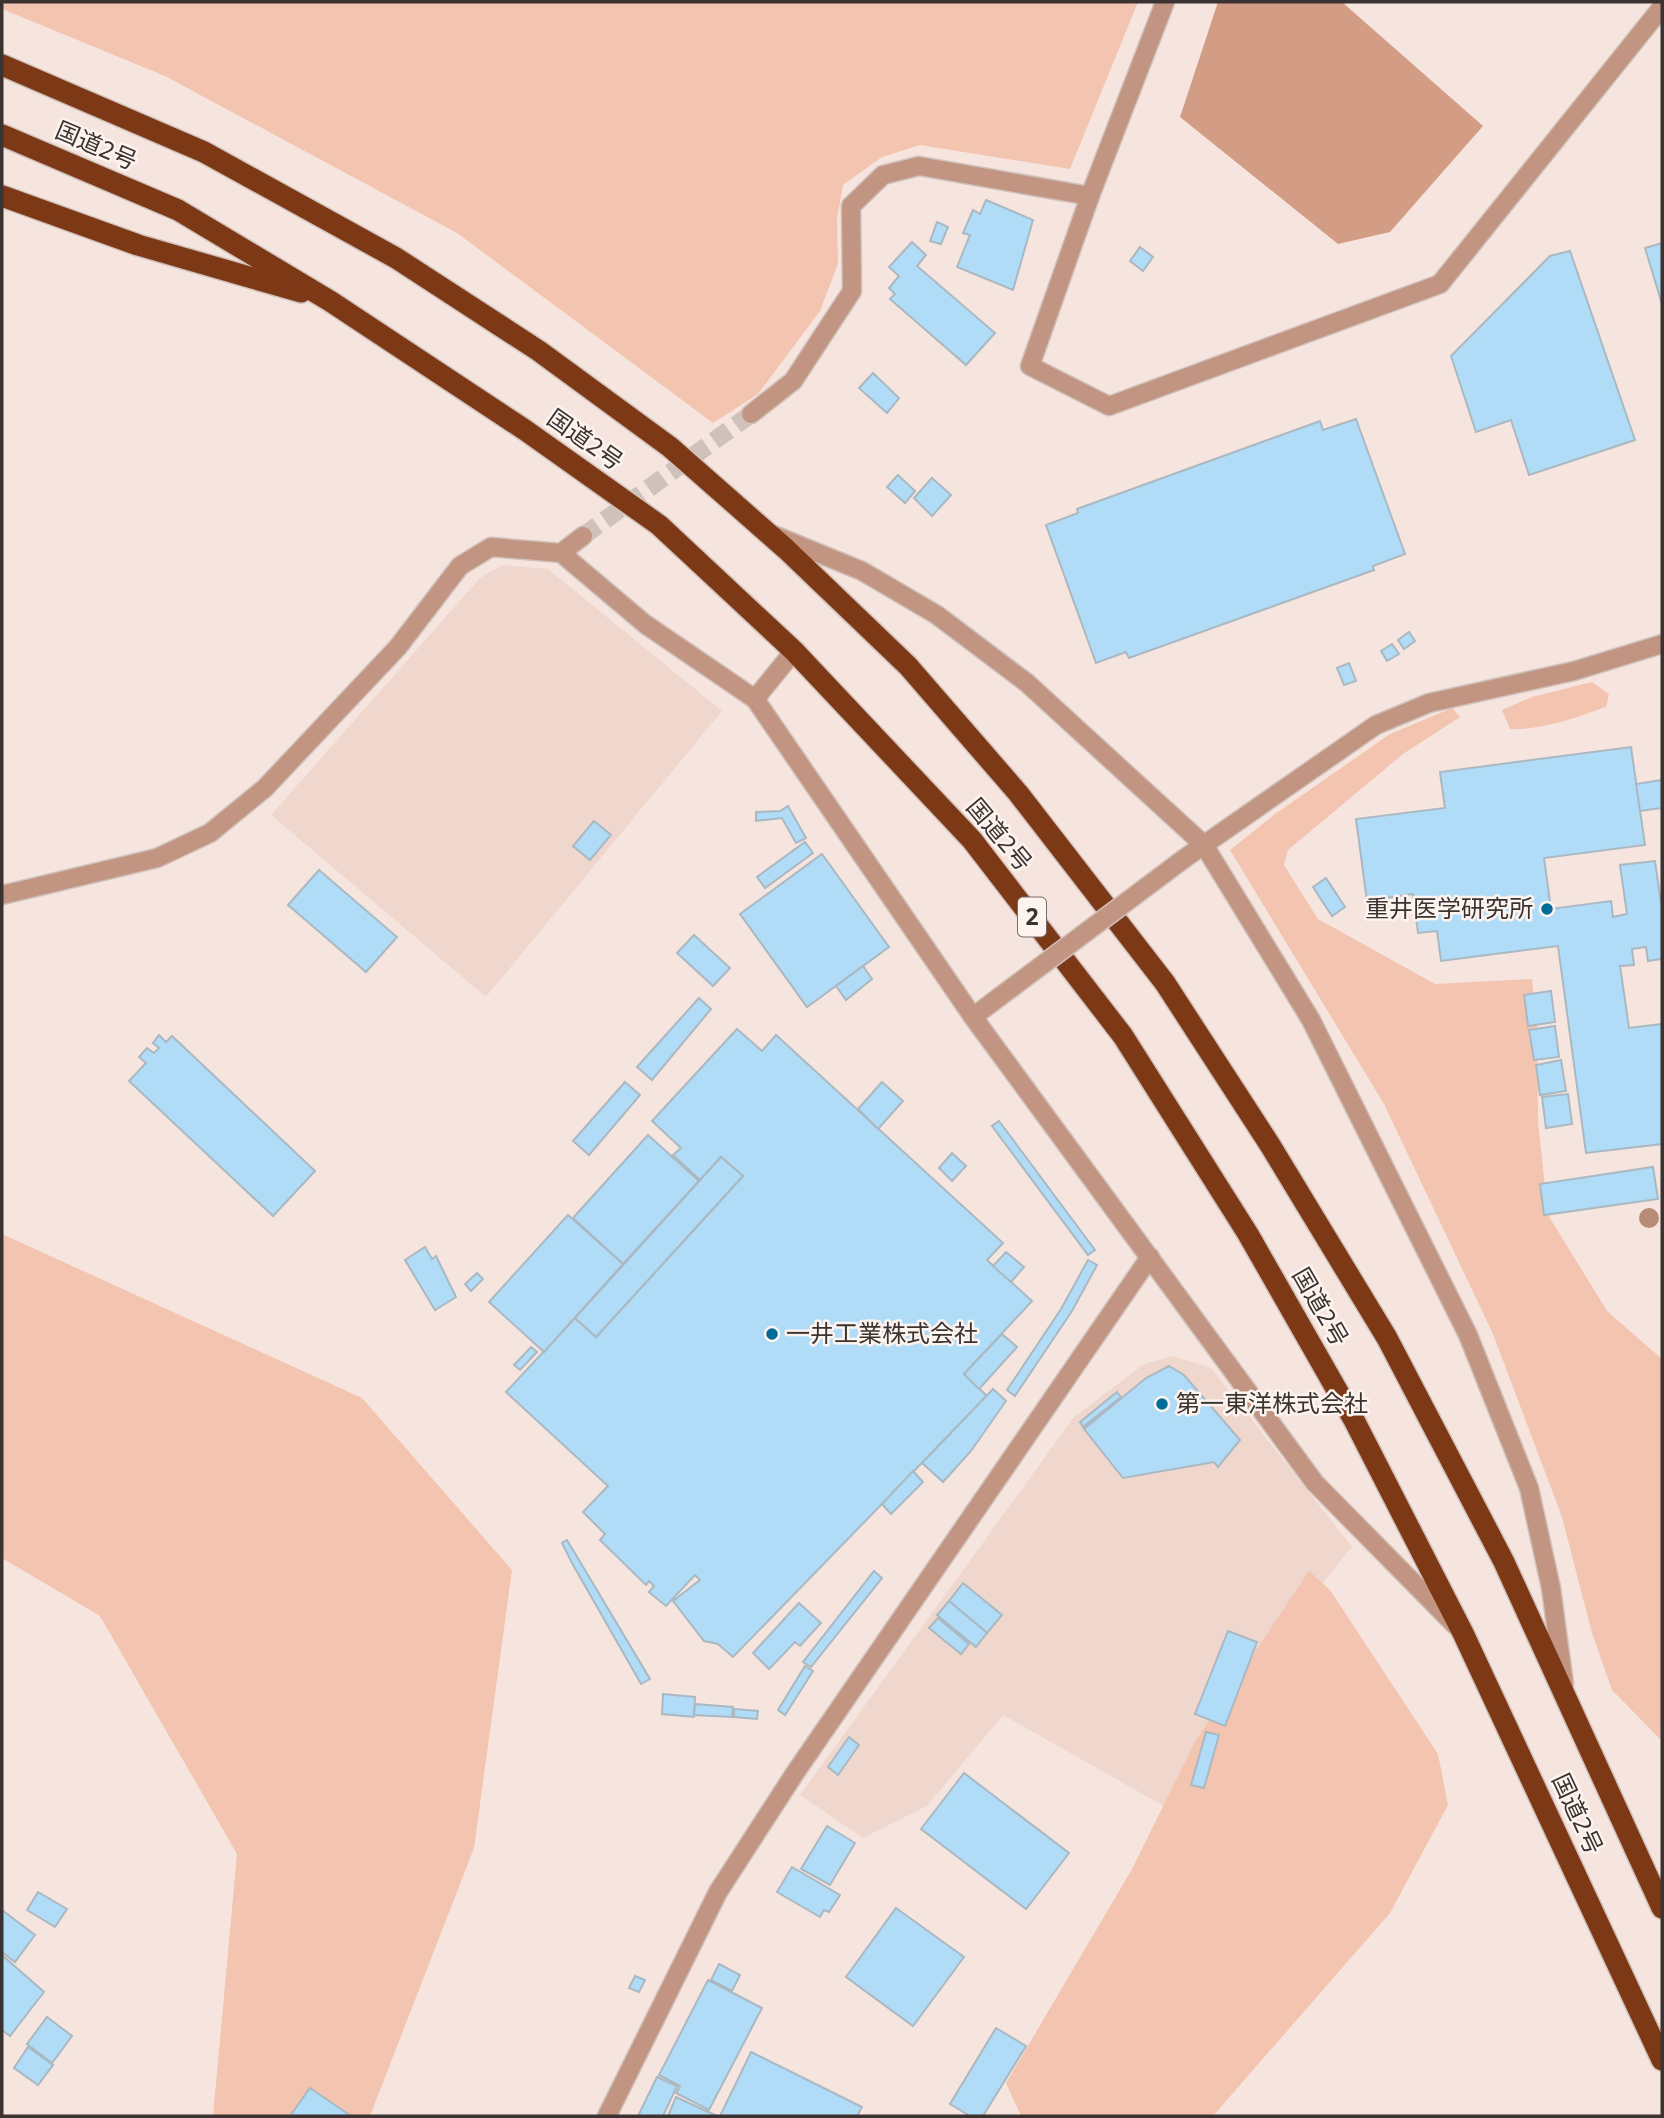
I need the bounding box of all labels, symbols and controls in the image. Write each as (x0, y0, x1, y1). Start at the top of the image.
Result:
street label: 国道2号 (51, 113, 142, 177)
street label: 国道2号 (541, 401, 630, 477)
street label: 国道2号 (960, 791, 1040, 877)
place label: 重井医学研究所 (1365, 891, 1533, 924)
road number: 2 (1018, 898, 1046, 936)
marker: 重井医学研究所 (1539, 901, 1555, 917)
street label: 国道2号 (1286, 1261, 1357, 1352)
place label: 一井工業株式会社 (786, 1316, 978, 1349)
marker: 一井工業株式会社 (764, 1326, 780, 1342)
place label: 第一東洋株式会社 (1176, 1386, 1368, 1419)
marker: 第一東洋株式会社 (1154, 1396, 1170, 1412)
street label: 国道2号 (1545, 1768, 1611, 1859)

